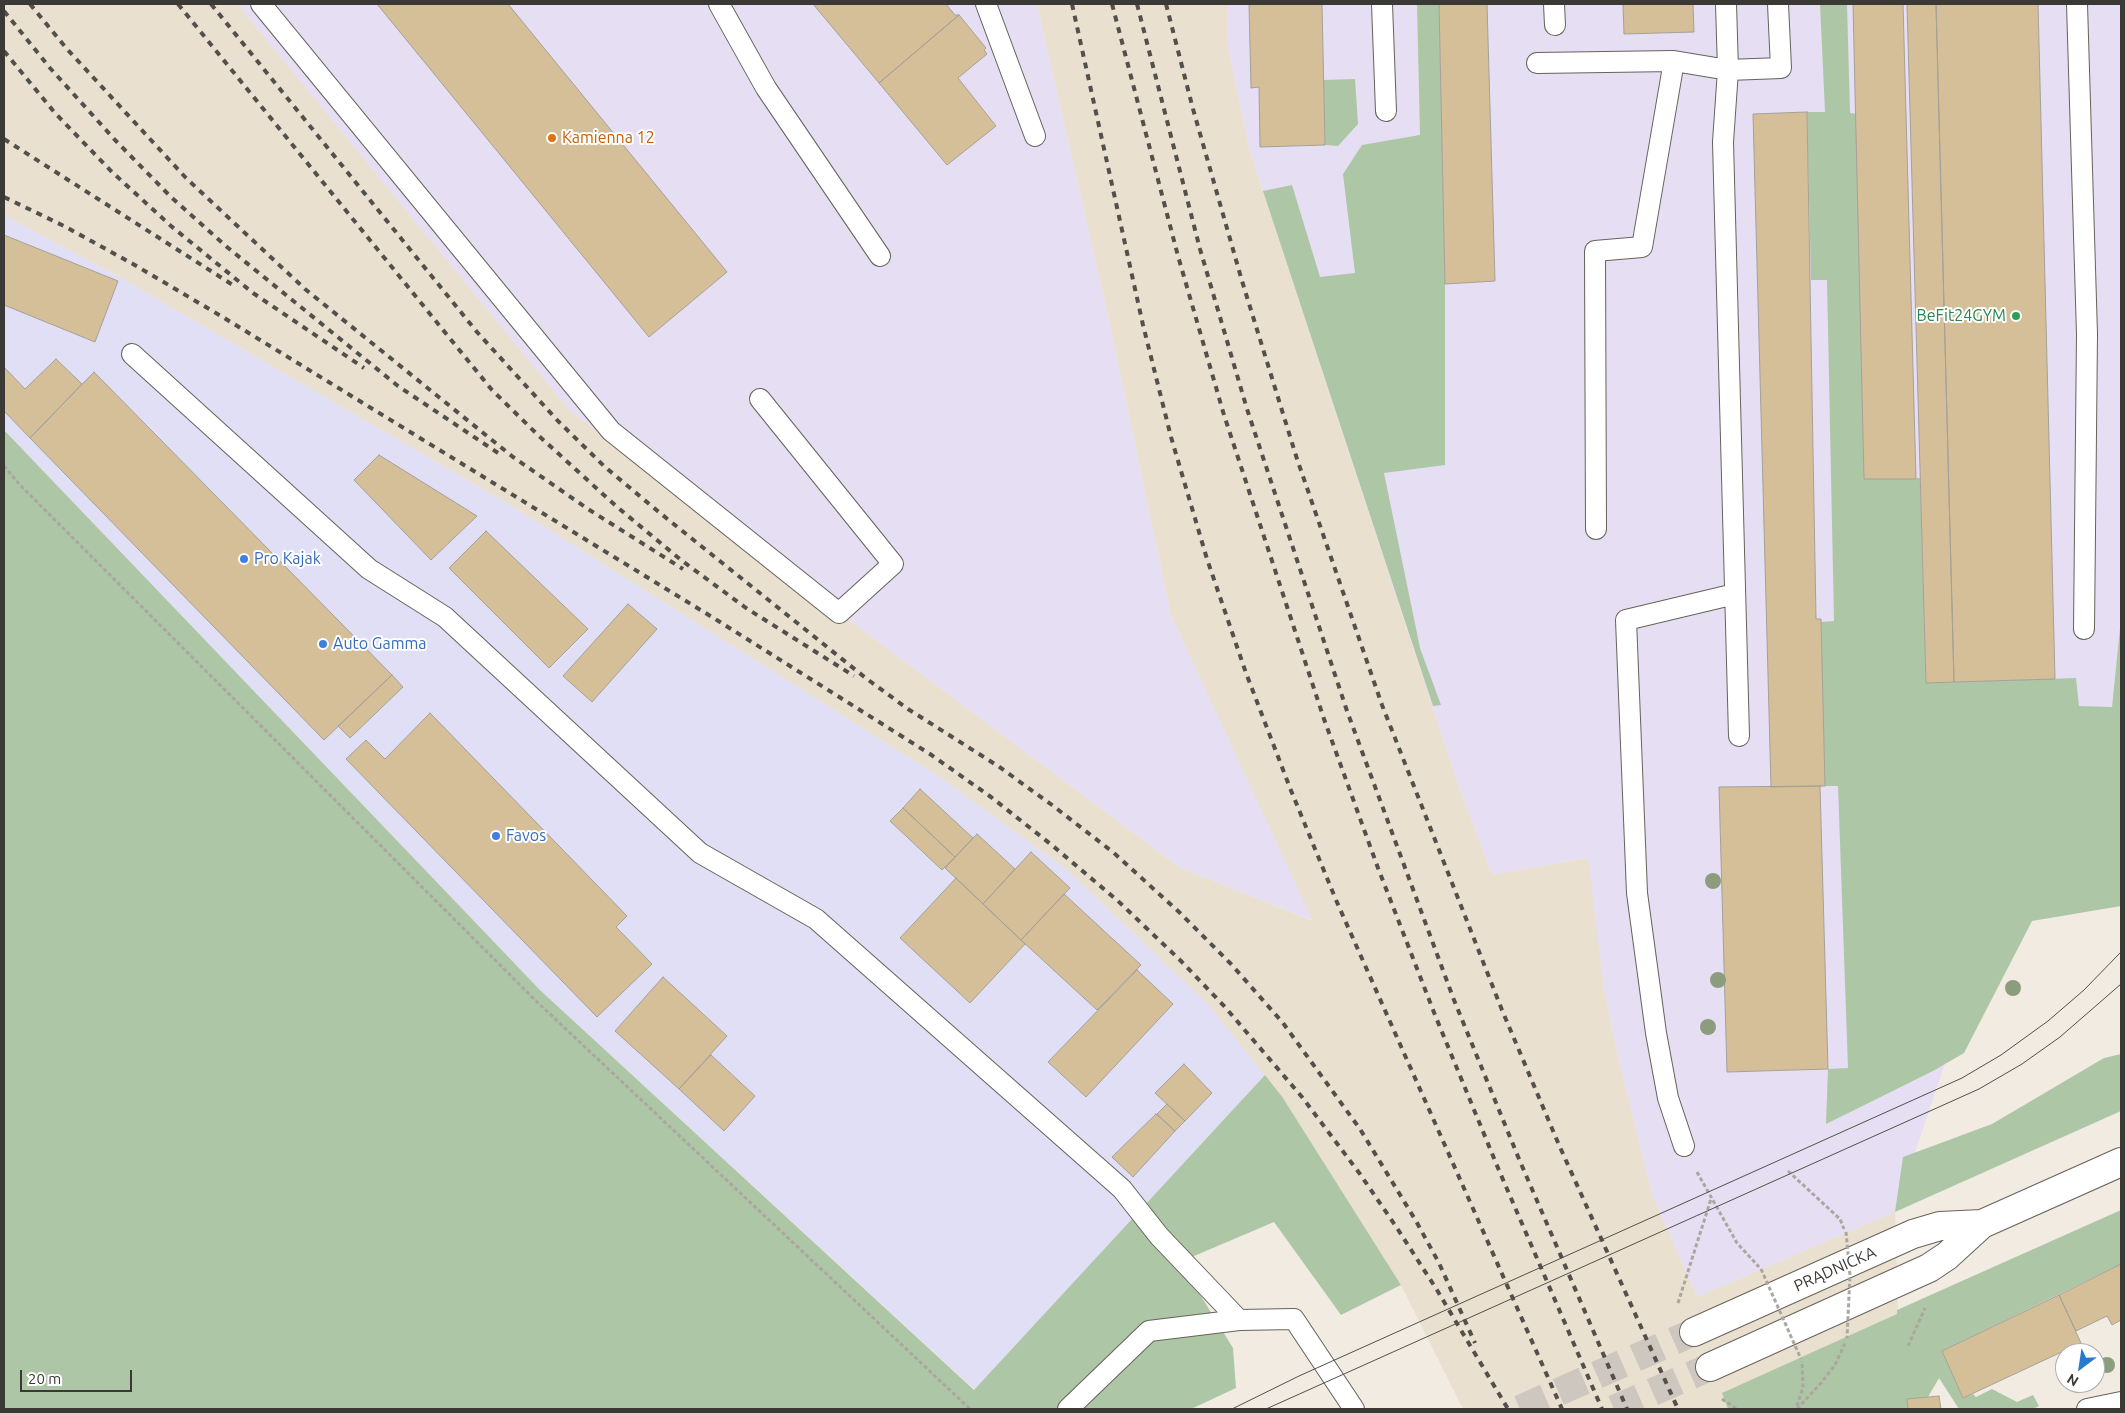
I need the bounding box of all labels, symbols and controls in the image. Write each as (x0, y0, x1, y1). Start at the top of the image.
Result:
place label: Kamienna 12 (562, 128, 655, 148)
marker: Kamienna 12 (546, 132, 558, 144)
place label: BeFit24GYM (1917, 306, 2006, 326)
marker: BeFit24GYM (2010, 310, 2022, 322)
place label: Pro Kajak (254, 549, 321, 569)
marker: Pro Kajak (238, 553, 250, 565)
place label: Auto Gamma (333, 634, 426, 654)
marker: Auto Gamma (317, 638, 329, 650)
place label: Favos (506, 826, 546, 846)
marker: Favos (490, 830, 502, 842)
street label: PRĄDNICKA (1791, 1242, 1879, 1296)
north arrow (2055, 1343, 2105, 1393)
scale bar (22, 1360, 135, 1392)
text: 20 m (28, 1370, 61, 1387)
text: N (2064, 1370, 2081, 1390)

